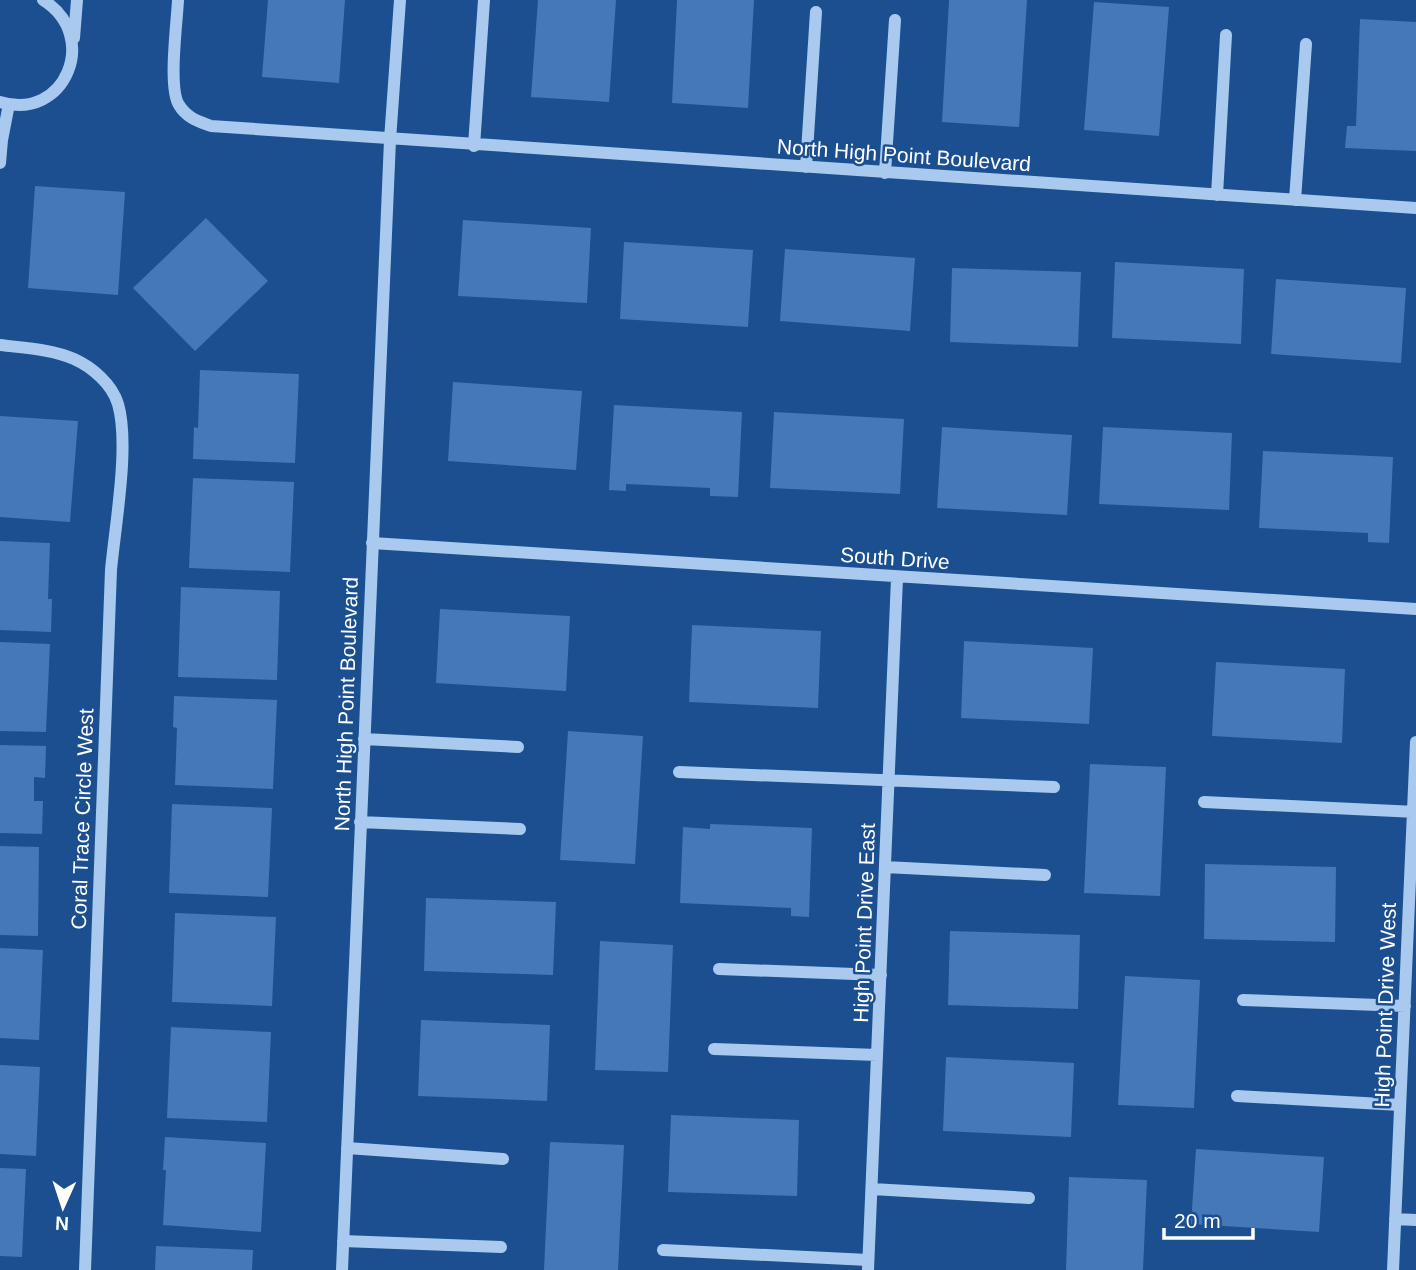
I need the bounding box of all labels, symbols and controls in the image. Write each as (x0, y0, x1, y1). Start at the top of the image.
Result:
street label: North High Point Boulevard (776, 135, 1032, 175)
street label: South Drive (839, 543, 951, 573)
street label: North High Point Boulevard (330, 576, 362, 832)
street label: Coral Trace Circle West (67, 708, 97, 930)
street label: High Point Drive East (849, 823, 879, 1023)
street label: High Point Drive West (1370, 902, 1400, 1108)
north arrow (28, 1172, 98, 1242)
scale bar (1164, 1196, 1253, 1240)
text: 20 m (1174, 1209, 1221, 1232)
text: N (55, 1213, 70, 1234)

